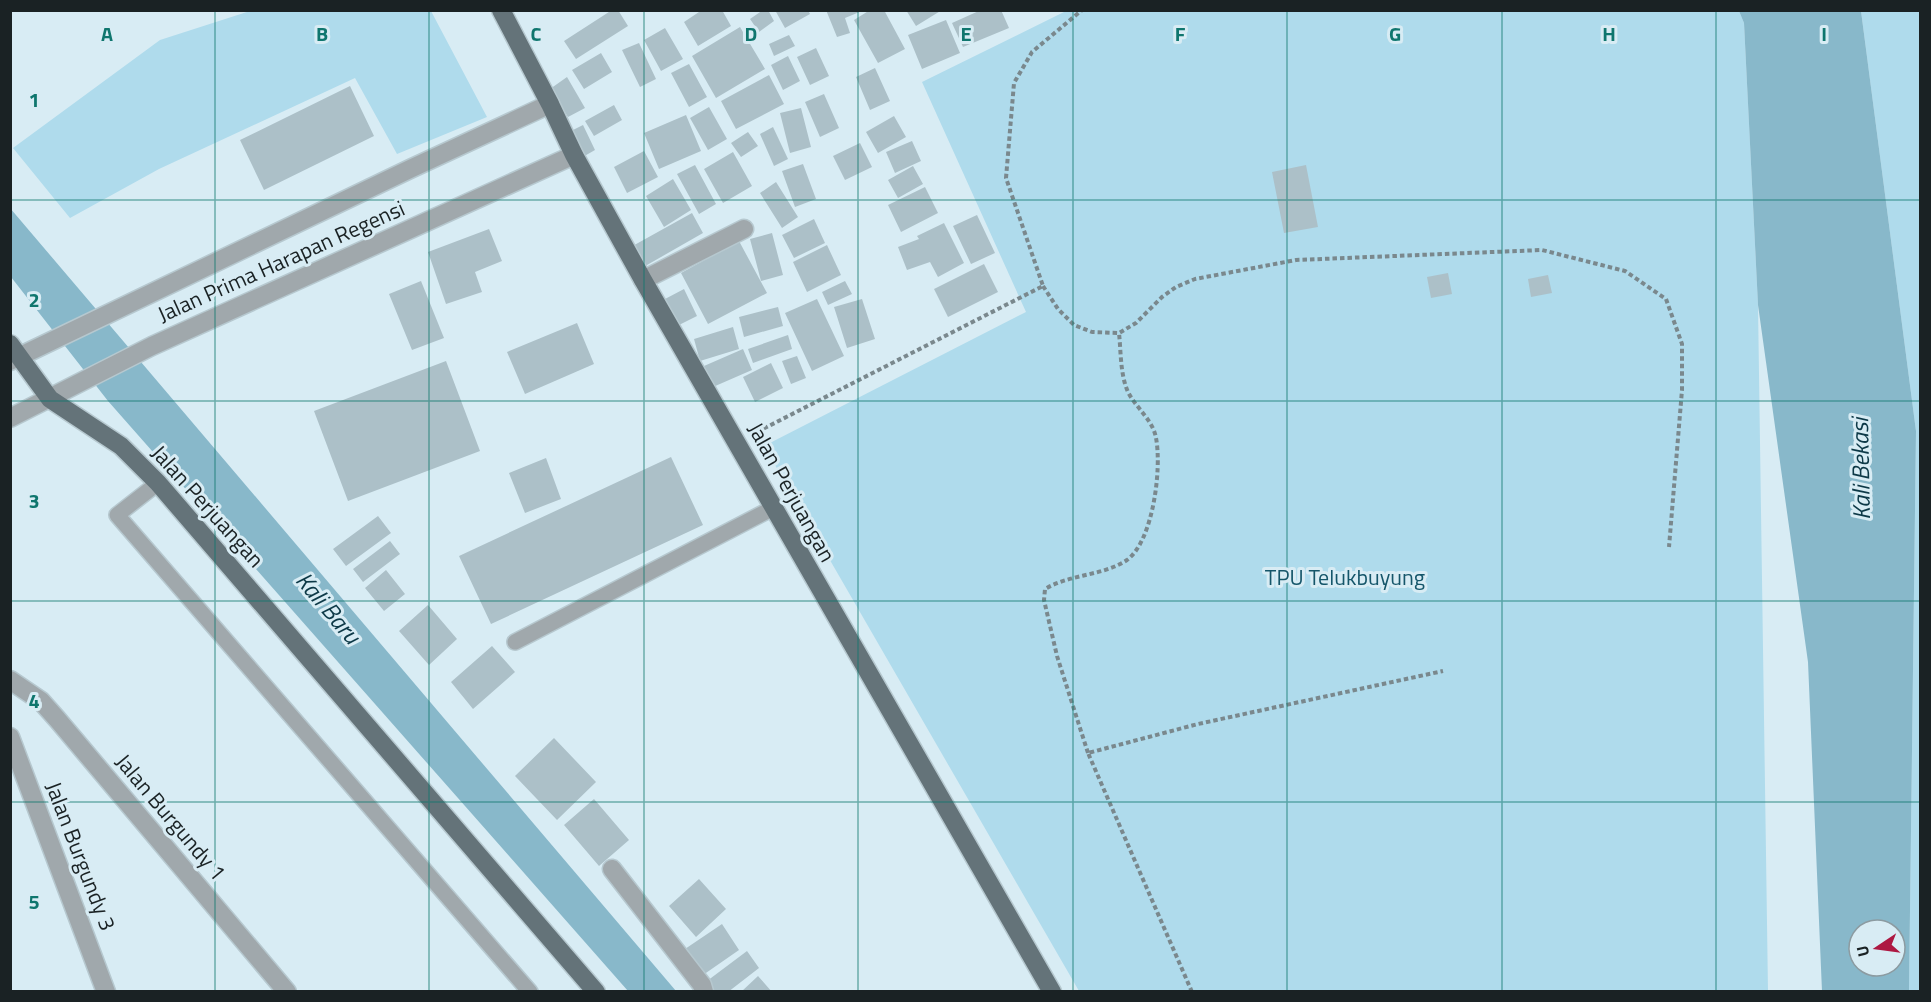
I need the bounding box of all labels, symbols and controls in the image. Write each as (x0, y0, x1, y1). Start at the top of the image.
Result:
text: A (101, 18, 113, 49)
text: B (316, 18, 328, 49)
text: C (531, 18, 542, 49)
text: D (745, 18, 757, 49)
text: E (960, 18, 972, 49)
text: F (1175, 18, 1186, 49)
text: G (1389, 18, 1401, 49)
text: H (1602, 18, 1616, 49)
text: I (1821, 18, 1827, 49)
text: 1 (28, 84, 40, 115)
street label: Jalan Prima Harapan Regensi (152, 191, 410, 331)
text: 2 (28, 284, 40, 315)
water label: Kali Bekasi (1841, 415, 1879, 520)
street label: Jalan Perjuangan (739, 416, 845, 568)
street label: Jalan Perjuangan (143, 437, 273, 575)
text: 3 (28, 485, 40, 516)
park label: TPU Telukbuyung (1265, 560, 1425, 594)
water label: Kali Baru (288, 563, 371, 653)
text: 4 (28, 685, 40, 716)
street label: Jalan Burgundy 1 (107, 746, 235, 888)
street label: Jalan Burgundy 3 (37, 777, 125, 935)
text: 5 (28, 886, 40, 917)
north arrow (1847, 918, 1907, 978)
text: U (1850, 944, 1875, 959)

